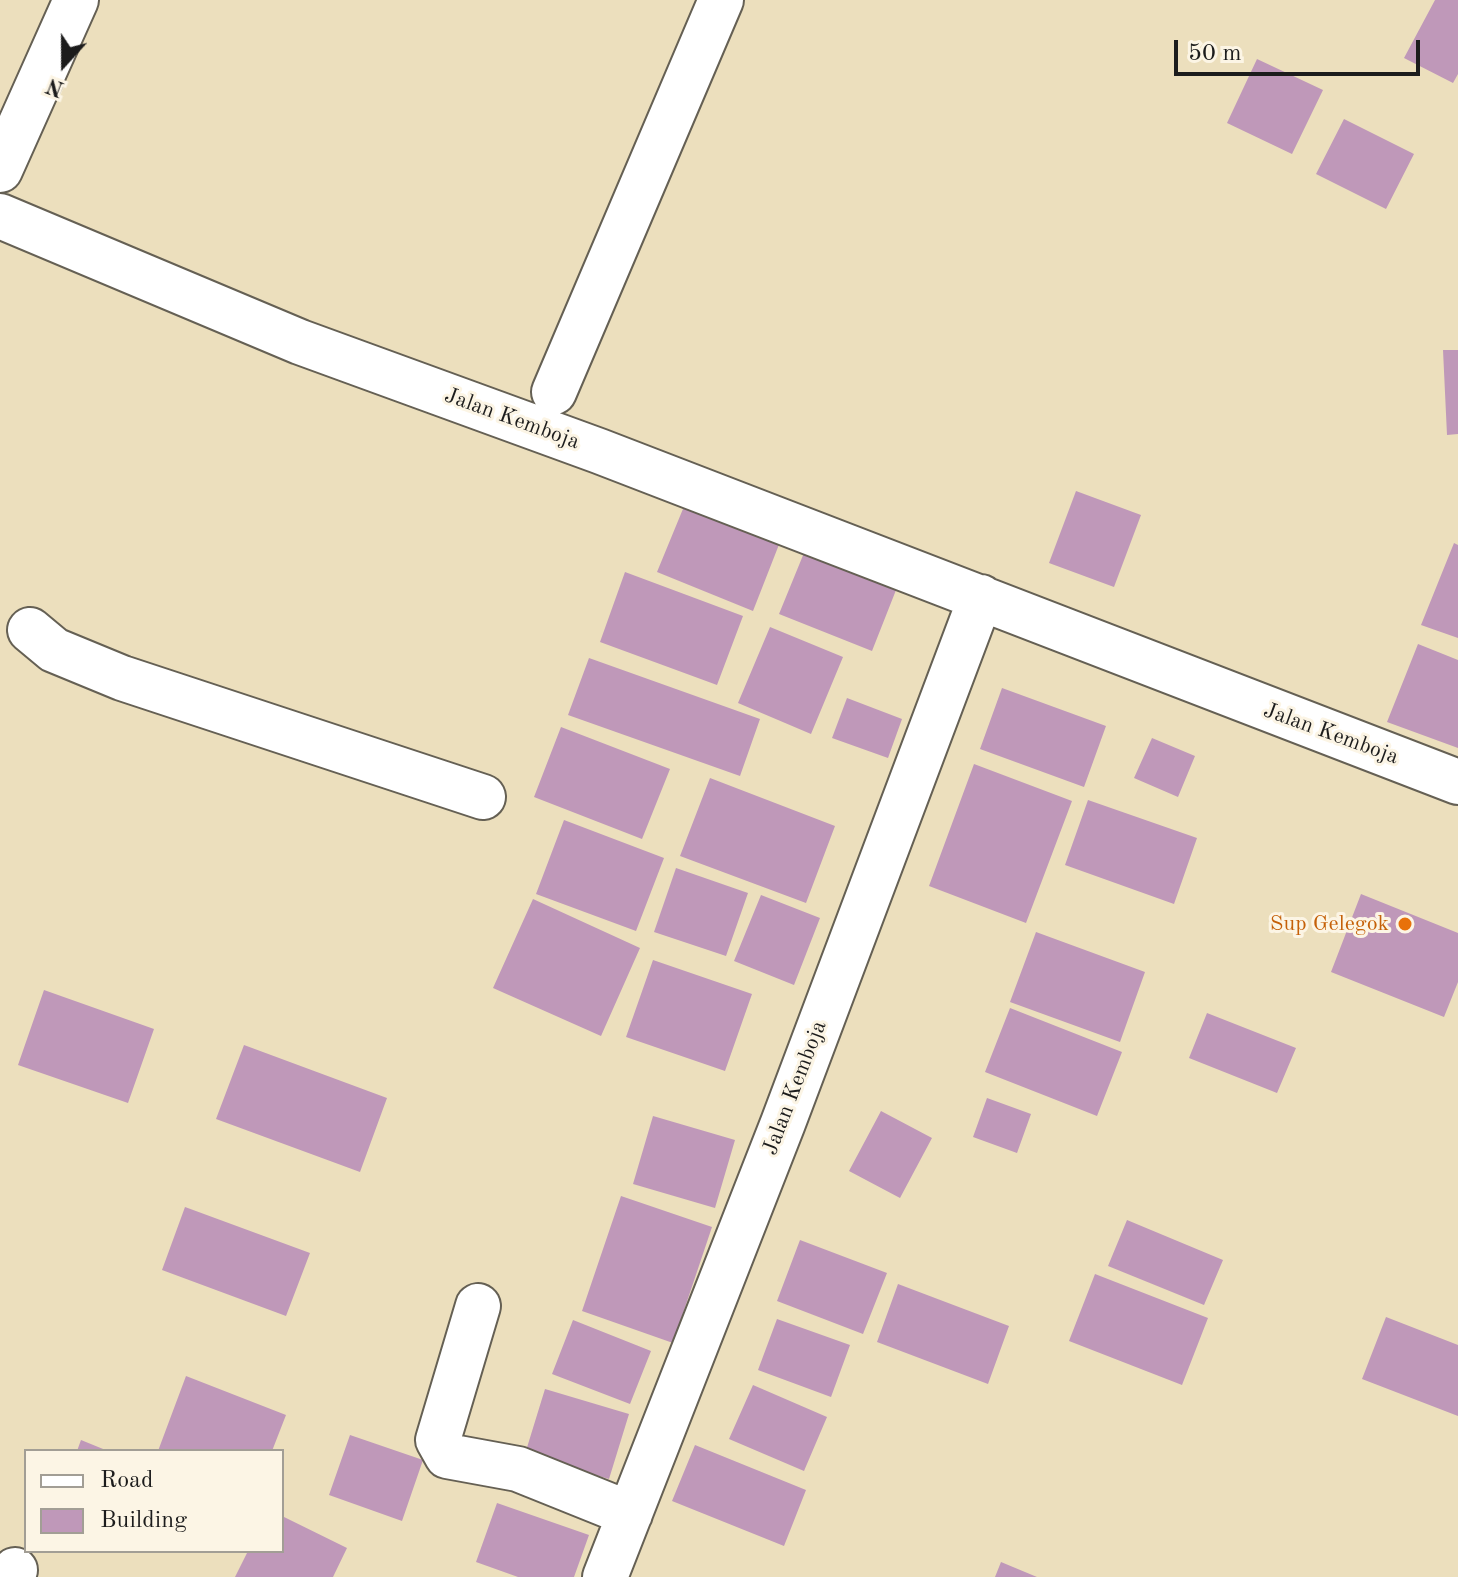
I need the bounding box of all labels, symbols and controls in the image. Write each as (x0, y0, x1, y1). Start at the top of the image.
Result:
north arrow (24, 24, 104, 104)
scale bar (1178, 24, 1424, 74)
text: 50 m (1188, 42, 1242, 66)
text: N (44, 73, 67, 100)
street label: Jalan Kemboja (441, 382, 583, 456)
street label: Jalan Kemboja (1260, 697, 1402, 771)
place label: Sup Gelegok (1270, 911, 1389, 937)
marker: Sup Gelegok (1396, 915, 1414, 933)
street label: Jalan Kemboja (757, 1017, 833, 1159)
legend (24, 1449, 284, 1553)
text: Road (100, 1469, 153, 1493)
text: Building (100, 1509, 187, 1533)

